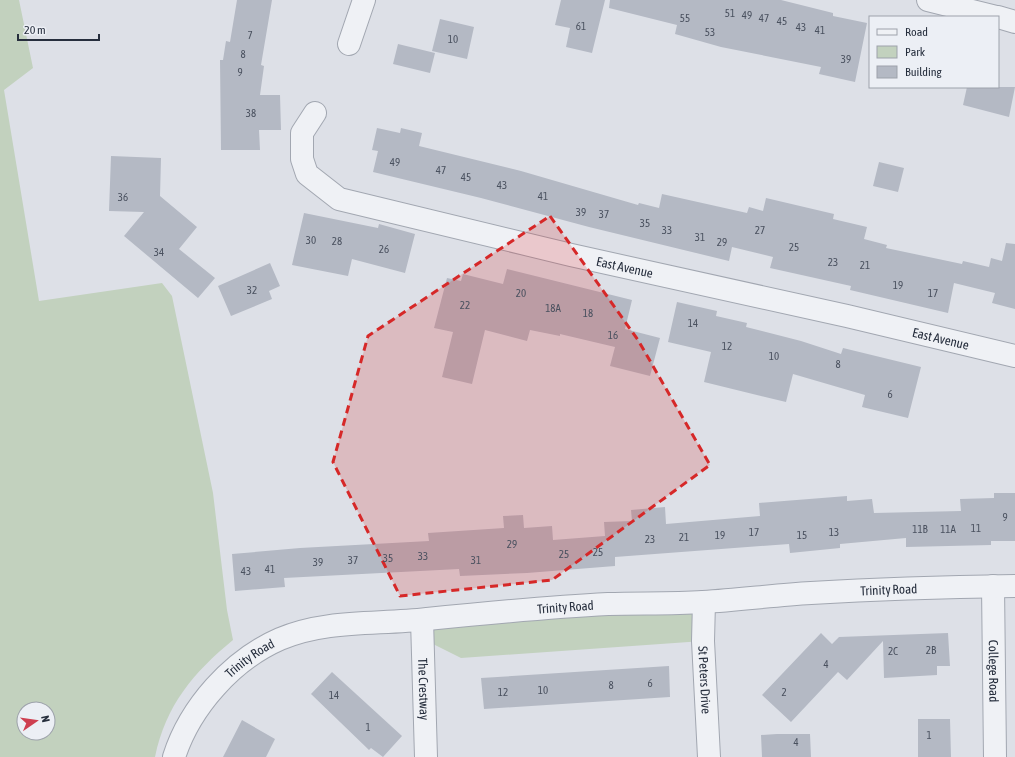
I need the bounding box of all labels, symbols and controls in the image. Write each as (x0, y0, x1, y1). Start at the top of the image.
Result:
house number: 51 (725, 7, 735, 19)
house number: 49 (742, 9, 752, 21)
house number: 55 (680, 12, 690, 24)
house number: 47 (759, 12, 769, 24)
house number: 45 (777, 15, 787, 27)
scale bar (18, 16, 99, 42)
legend (869, 16, 999, 88)
house number: 61 (576, 20, 586, 32)
house number: 43 (796, 21, 806, 33)
text: 20 m (24, 23, 46, 37)
house number: 41 (815, 24, 825, 36)
text: Road (905, 25, 928, 39)
house number: 53 (705, 26, 715, 38)
house number: 7 (247, 29, 253, 41)
house number: 10 (448, 33, 458, 45)
text: Park (905, 45, 926, 59)
house number: 8 (240, 48, 246, 60)
house number: 39 (841, 53, 851, 65)
text: Building (905, 65, 943, 79)
house number: 9 (237, 66, 243, 78)
house number: 38 (246, 107, 256, 119)
house number: 49 (390, 156, 400, 168)
house number: 47 (436, 164, 446, 176)
house number: 45 (461, 171, 471, 183)
house number: 43 (497, 179, 507, 191)
house number: 41 (538, 190, 548, 202)
house number: 36 (118, 191, 128, 203)
house number: 39 (576, 206, 586, 218)
house number: 37 (599, 208, 609, 220)
house number: 35 (640, 217, 650, 229)
house number: 33 (662, 224, 672, 236)
house number: 27 (755, 224, 765, 236)
house number: 31 (695, 231, 705, 243)
house number: 30 (306, 234, 316, 246)
house number: 28 (332, 235, 342, 247)
house number: 29 (717, 236, 727, 248)
house number: 25 (789, 241, 799, 253)
house number: 26 (379, 243, 389, 255)
house number: 34 (154, 246, 164, 258)
street label: East Avenue (595, 253, 655, 280)
house number: 23 (828, 256, 838, 268)
house number: 21 (860, 259, 870, 271)
house number: 19 (893, 279, 903, 291)
house number: 32 (247, 284, 257, 296)
house number: 20 (516, 287, 526, 299)
house number: 17 (928, 287, 938, 299)
house number: 22 (460, 299, 470, 311)
house number: 18A (545, 302, 561, 314)
house number: 18 (583, 307, 593, 319)
house number: 14 (688, 317, 698, 329)
street label: East Avenue (911, 324, 971, 352)
house number: 16 (608, 329, 618, 341)
house number: 12 (722, 340, 732, 352)
house number: 10 (769, 350, 779, 362)
house number: 8 (835, 358, 841, 370)
house number: 6 (887, 388, 893, 400)
house number: 9 (1002, 511, 1008, 523)
house number: 11 (971, 522, 981, 534)
house number: 11B (912, 523, 929, 535)
house number: 11A (940, 523, 956, 535)
house number: 17 (749, 526, 759, 538)
house number: 13 (829, 526, 839, 538)
house number: 19 (715, 529, 725, 541)
house number: 15 (797, 529, 807, 541)
house number: 21 (679, 531, 689, 543)
house number: 23 (645, 533, 655, 545)
house number: 29 (507, 538, 517, 550)
house number: 25 (593, 546, 603, 558)
house number: 25 (559, 548, 569, 560)
house number: 33 (418, 550, 428, 562)
house number: 35 (383, 552, 393, 564)
house number: 37 (348, 554, 358, 566)
house number: 31 (471, 554, 481, 566)
house number: 39 (313, 556, 323, 568)
house number: 41 (265, 563, 275, 575)
house number: 43 (241, 565, 251, 577)
street label: Trinity Road (860, 581, 917, 598)
street label: Trinity Road (536, 597, 594, 616)
street label: Trinity Road (222, 636, 277, 680)
street label: College Road (986, 640, 1002, 702)
house number: 2B (926, 644, 937, 656)
house number: 2C (888, 645, 898, 657)
street label: St Peters Drive (696, 646, 714, 714)
street label: The Crestway (416, 658, 432, 721)
house number: 4 (823, 658, 829, 670)
house number: 6 (647, 677, 653, 689)
house number: 8 (608, 679, 614, 691)
house number: 10 (538, 684, 548, 696)
house number: 12 (498, 686, 508, 698)
house number: 2 (781, 686, 787, 698)
house number: 14 (329, 689, 339, 701)
north arrow (16, 701, 56, 741)
text: N (39, 714, 52, 723)
house number: 1 (365, 721, 371, 733)
house number: 1 (926, 729, 932, 741)
house number: 4 (793, 736, 799, 748)

